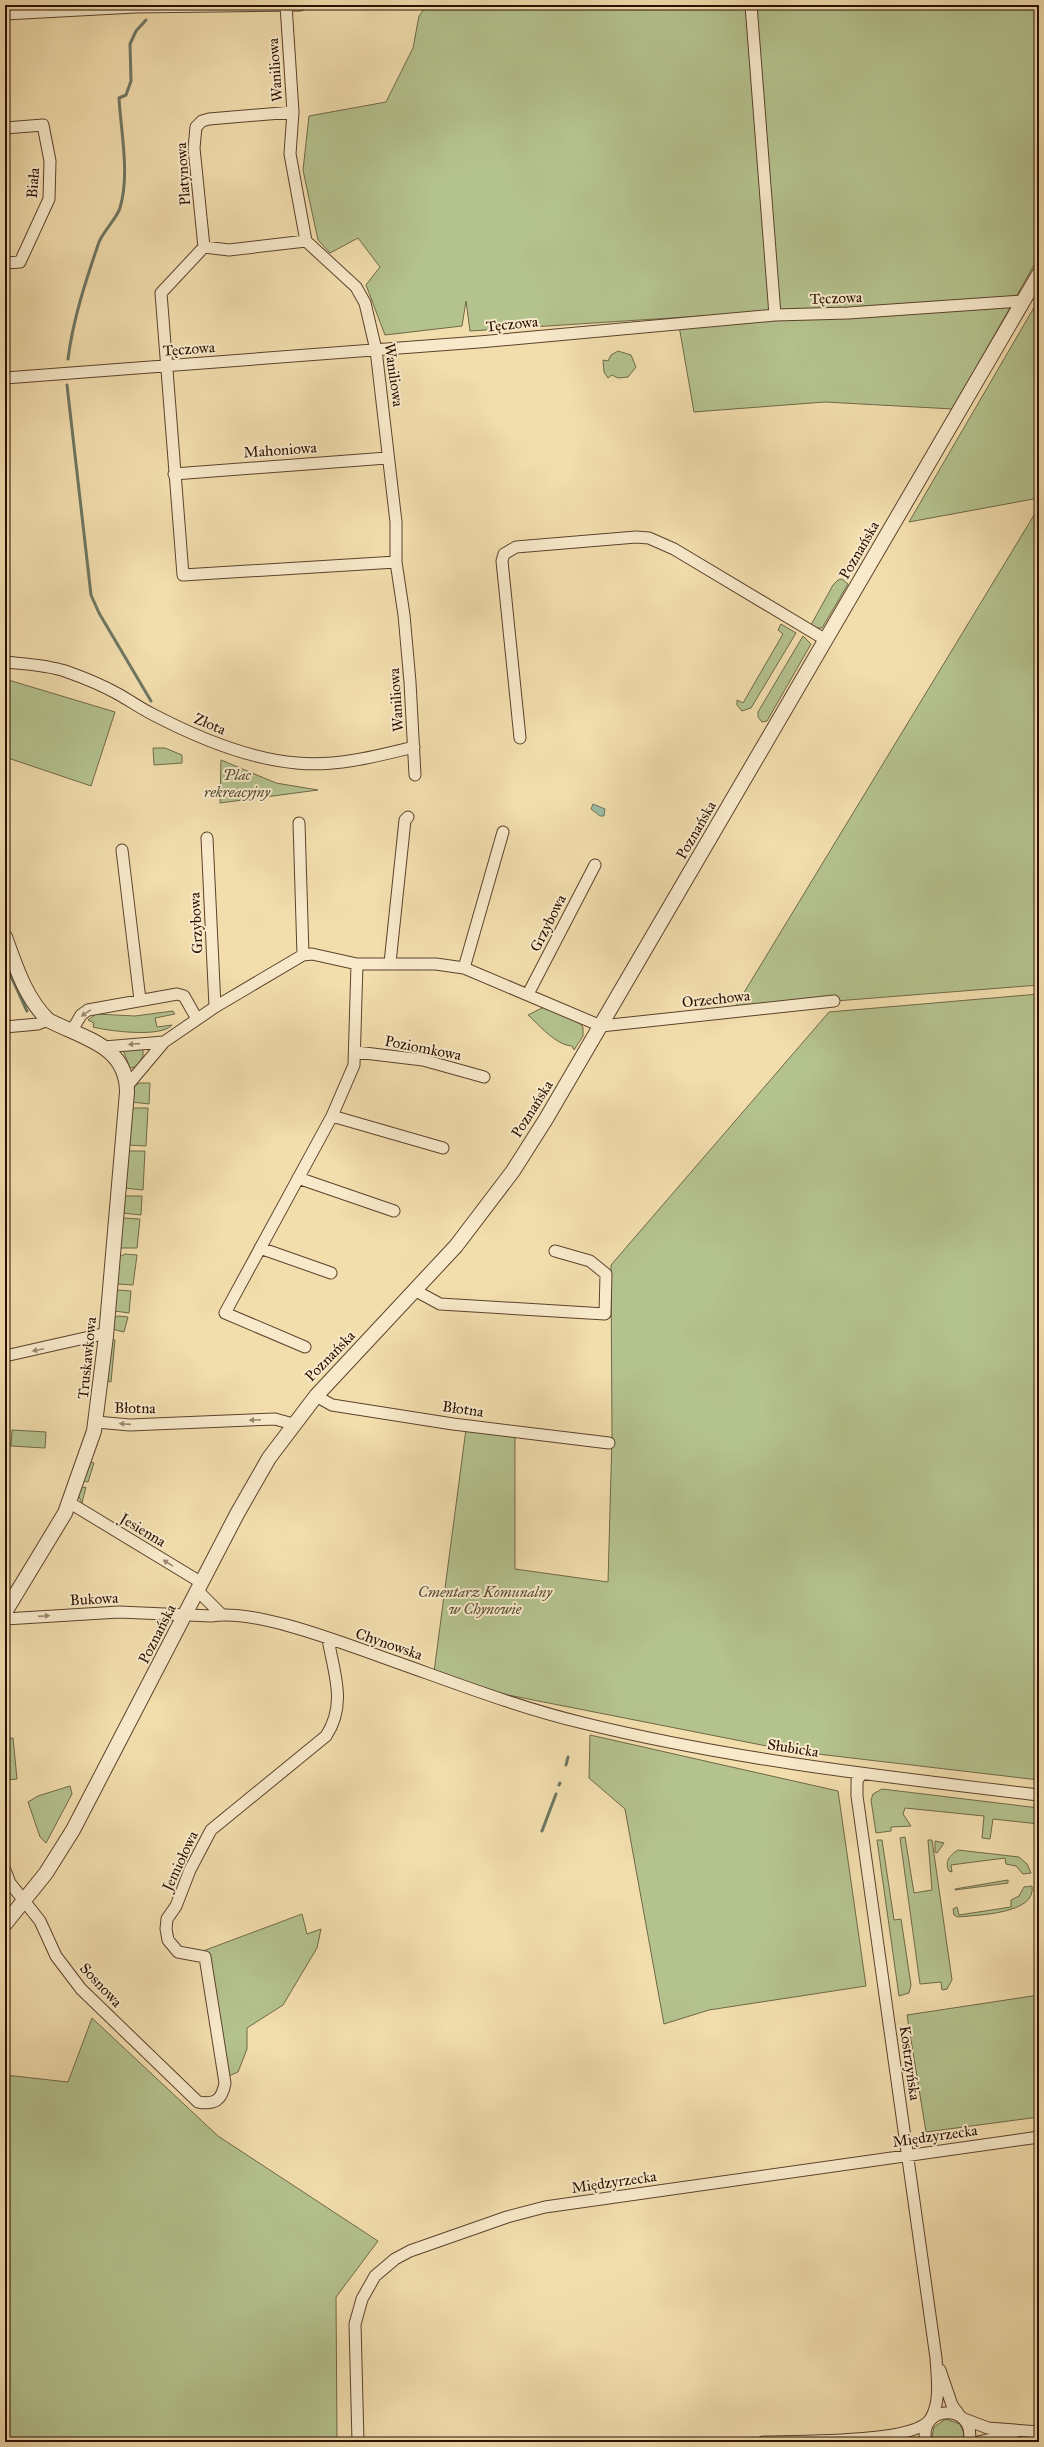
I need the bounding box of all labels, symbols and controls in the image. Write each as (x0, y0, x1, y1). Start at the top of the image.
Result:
street label: Waniliowa (264, 37, 286, 103)
street label: Platynowa (172, 141, 194, 206)
street label: Biała (23, 166, 43, 199)
street label: Tęczowa (810, 288, 863, 308)
street label: Tęczowa (485, 312, 540, 336)
street label: Tęczowa (162, 338, 216, 360)
street label: Waniliowa (381, 342, 407, 409)
street label: Mahoniowa (243, 438, 318, 462)
street label: Poznańska (835, 517, 883, 582)
street label: Waniliowa (385, 667, 407, 733)
street label: Złota (191, 709, 229, 739)
park label: Plac rekreacyjny (204, 766, 271, 801)
street label: Poznańska (672, 797, 720, 862)
street label: Grzybowa (185, 891, 207, 954)
street label: Grzybowa (526, 891, 570, 954)
street label: Orzechowa (681, 986, 752, 1012)
one-way arrow (80, 1009, 91, 1017)
street label: Poziomkowa (383, 1032, 463, 1064)
one-way arrow (128, 1041, 140, 1048)
street label: Poznańska (507, 1076, 557, 1141)
street label: Truskawkowa (74, 1315, 100, 1400)
street label: Poznańska (301, 1326, 359, 1385)
one-way arrow (32, 1348, 44, 1354)
street label: Błotna (441, 1397, 485, 1421)
street label: Błotna (114, 1399, 156, 1417)
one-way arrow (249, 1417, 261, 1424)
one-way arrow (119, 1421, 131, 1428)
street label: Jesienna (115, 1508, 170, 1552)
one-way arrow (163, 1559, 173, 1567)
park label: Cmentarz Komunalny w Chynowie (418, 1583, 553, 1618)
street label: Bukowa (69, 1589, 119, 1609)
street label: Poznańska (134, 1601, 180, 1667)
one-way arrow (38, 1613, 50, 1620)
street label: Chynowska (353, 1624, 425, 1664)
street label: Słubicka (766, 1735, 821, 1761)
street label: Jemiołowa (157, 1828, 203, 1896)
street label: Sosnowa (76, 1959, 126, 2011)
street label: Kostrzyńska (896, 2024, 924, 2102)
street label: Międzyrzecka (891, 2121, 979, 2151)
street label: Międzyrzecka (570, 2167, 658, 2197)

